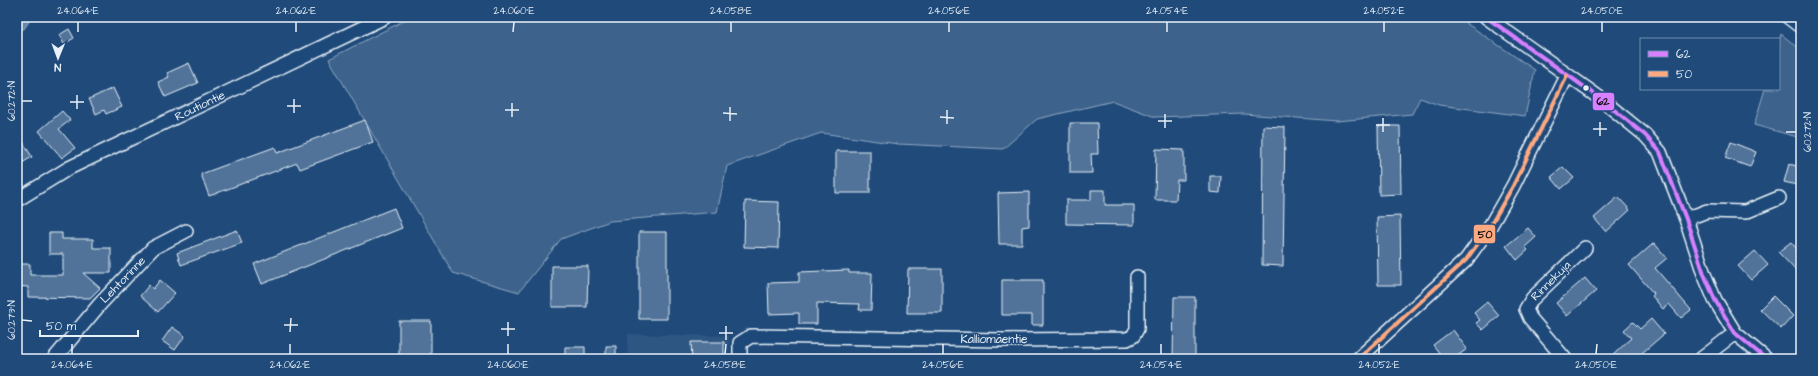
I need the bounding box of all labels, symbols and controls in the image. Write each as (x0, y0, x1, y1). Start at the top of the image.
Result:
text: 24.064°E (57, 4, 99, 18)
text: 24.062°E (276, 4, 316, 18)
text: 24.060°E (494, 4, 535, 18)
text: 24.058°E (710, 4, 752, 18)
text: 24.056°E (928, 4, 970, 18)
text: 24.054°E (1146, 4, 1188, 18)
text: 24.052°E (1363, 4, 1405, 18)
text: 24.050°E (1581, 4, 1623, 18)
north arrow (38, 38, 78, 78)
legend (1640, 38, 1780, 90)
text: 62 (1676, 46, 1691, 63)
text: N (54, 60, 61, 75)
text: 50 (1676, 66, 1692, 83)
text: 60.272°N (5, 81, 19, 121)
unlabelled marker (1581, 83, 1591, 93)
street label: Routiontie (172, 86, 228, 125)
line badge: 62 (1592, 92, 1615, 111)
text: 62 (1596, 94, 1610, 109)
text: 60.272°N (1801, 112, 1815, 152)
line badge: 50 (1473, 224, 1496, 244)
text: 50 (1478, 227, 1492, 242)
street label: Lehtorinne (96, 252, 150, 307)
street label: Rinnekuja (1527, 257, 1575, 305)
text: 60.273°N (5, 300, 19, 340)
scale bar (40, 312, 138, 338)
text: 50 m (46, 318, 77, 335)
street label: Kalliomäentie (961, 331, 1028, 348)
text: 24.064°E (51, 358, 93, 372)
text: 24.062°E (270, 358, 310, 372)
text: 24.060°E (488, 358, 529, 372)
text: 24.058°E (704, 358, 746, 372)
text: 24.056°E (922, 358, 964, 372)
text: 24.054°E (1140, 358, 1182, 372)
text: 24.052°E (1358, 358, 1400, 372)
text: 24.050°E (1575, 358, 1617, 372)

